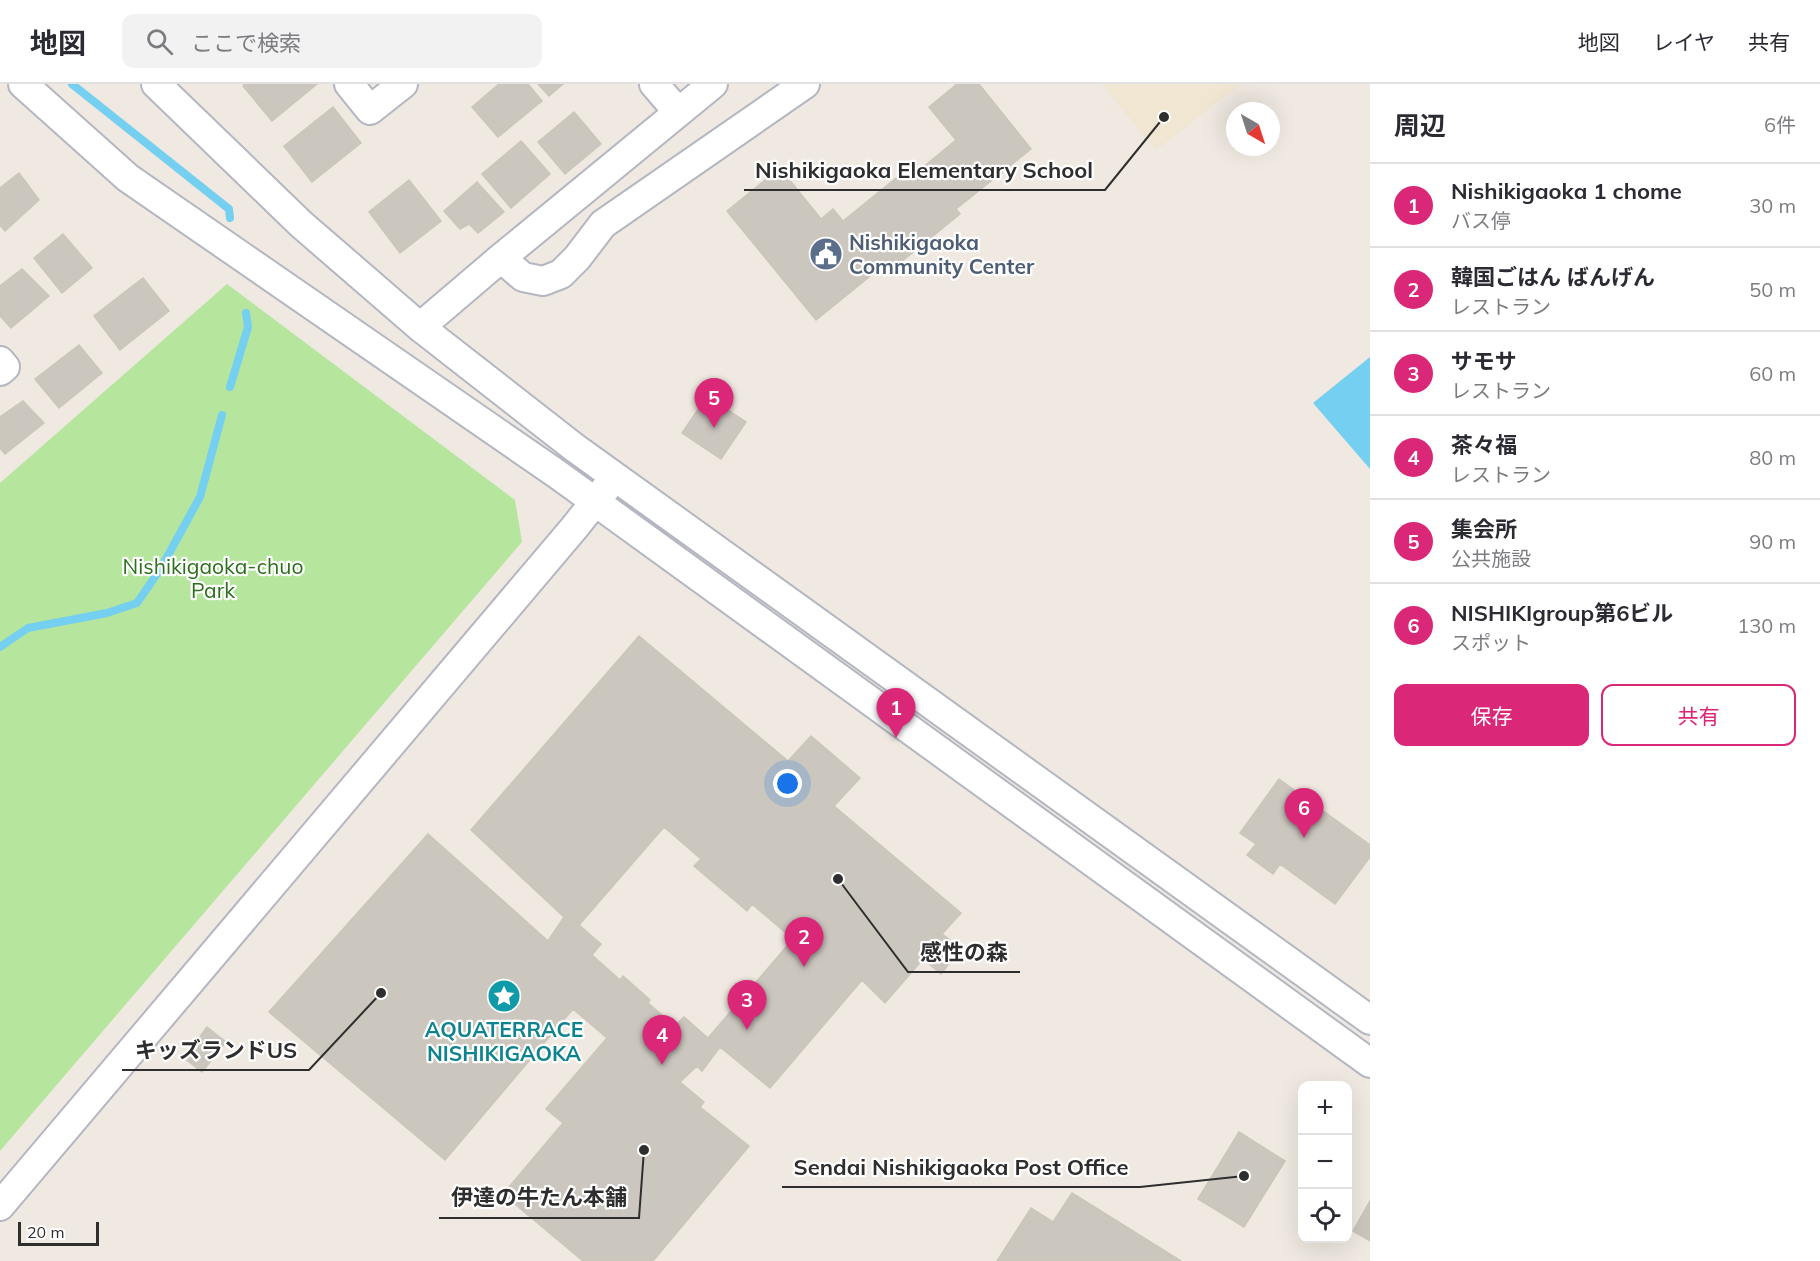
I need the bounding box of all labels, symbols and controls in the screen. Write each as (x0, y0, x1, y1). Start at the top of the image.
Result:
search box (122, 14, 542, 68)
text: 地図 (30, 25, 86, 60)
icon: search (143, 25, 176, 58)
text: ここで検索 (191, 29, 301, 57)
text: 地図 (1578, 29, 1620, 55)
text: レイヤ (1653, 29, 1715, 55)
text: 共有 (1748, 29, 1790, 55)
north arrow (1226, 102, 1280, 156)
text: 周辺 (1394, 109, 1446, 142)
text: 6件 (1764, 112, 1796, 137)
callout: Nishikigaoka Elementary School (744, 150, 1105, 190)
text: Nishikigaoka Elementary School (755, 156, 1093, 184)
text: Nishikigaoka 1 chome (1451, 177, 1682, 205)
text: 1 (1408, 193, 1420, 218)
text: 30 m (1749, 193, 1796, 218)
text: バス停 (1451, 208, 1511, 233)
place label: Nishikigaoka Community Center (849, 229, 1035, 279)
public building icon: Nishikigaoka Community Center (808, 236, 844, 272)
text: 韓国ごはん ばんげん (1451, 263, 1655, 291)
text: 2 (1408, 277, 1420, 302)
text: 50 m (1749, 277, 1796, 302)
text: レストラン (1451, 294, 1551, 319)
text: サモサ (1451, 347, 1517, 375)
text: 3 (1408, 361, 1420, 386)
text: 60 m (1749, 361, 1796, 386)
pin: 5 (694, 378, 734, 428)
text: レストラン (1451, 378, 1551, 403)
text: 茶々福 (1451, 431, 1517, 459)
text: 4 (1408, 445, 1420, 470)
text: 80 m (1749, 445, 1796, 470)
text: レストラン (1451, 462, 1551, 487)
text: 集会所 (1451, 515, 1517, 543)
text: 5 (1408, 529, 1420, 554)
text: 90 m (1749, 529, 1796, 554)
text: 公共施設 (1451, 546, 1531, 571)
park label: Nishikigaoka-chuo Park (123, 553, 303, 603)
text: NISHIKIgroup第6ビル (1451, 599, 1673, 627)
text: 6 (1408, 613, 1420, 638)
text: 130 m (1737, 613, 1796, 638)
text: スポット (1451, 630, 1531, 655)
button: 保存 (1394, 684, 1589, 746)
button: 共有 (1601, 684, 1796, 746)
pin: 1 (876, 688, 916, 738)
your location (773, 769, 802, 798)
pin: 6 (1284, 788, 1324, 838)
pin: 2 (784, 918, 824, 967)
callout: 感性の森 (908, 932, 1020, 972)
text: 感性の森 (920, 938, 1008, 966)
place icon: AQUATERRACE NISHIKIGAOKA (486, 978, 522, 1014)
pin: 3 (728, 980, 766, 1030)
place label: AQUATERRACE NISHIKIGAOKA (425, 1016, 583, 1066)
pin: 4 (642, 1016, 682, 1065)
callout: キッズランドUS (122, 1030, 309, 1070)
text: キッズランドUS (135, 1036, 297, 1064)
map controls (1298, 1081, 1352, 1243)
button: + (1298, 1081, 1352, 1135)
button: − (1298, 1135, 1352, 1189)
callout: Sendai Nishikigaoka Post Office (782, 1147, 1140, 1187)
text: Sendai Nishikigaoka Post Office (794, 1153, 1128, 1181)
callout: 伊達の牛たん本舗 (439, 1178, 639, 1218)
text: 伊達の牛たん本舗 (451, 1183, 627, 1211)
button: locate (1298, 1189, 1352, 1243)
scale bar (18, 1219, 99, 1246)
text: 20 m (27, 1222, 64, 1242)

